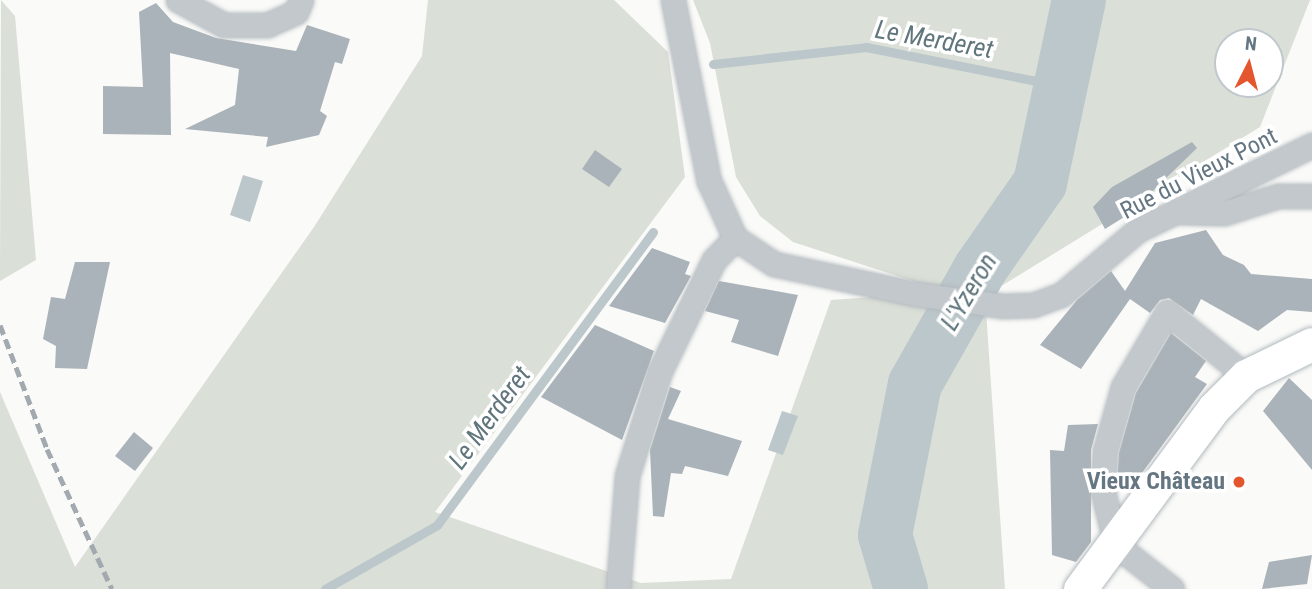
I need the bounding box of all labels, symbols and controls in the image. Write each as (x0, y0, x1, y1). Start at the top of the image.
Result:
water label: Le Merderet (873, 14, 995, 66)
north arrow (1214, 28, 1284, 98)
text: N (1244, 32, 1258, 56)
street label: Rue du Vieux Pont (1116, 122, 1282, 226)
water label: L'Yzeron (934, 248, 1004, 336)
water label: Le Merderet (442, 361, 538, 475)
place label: Vieux Château (1087, 468, 1225, 496)
marker: Vieux Château (1231, 474, 1247, 490)

